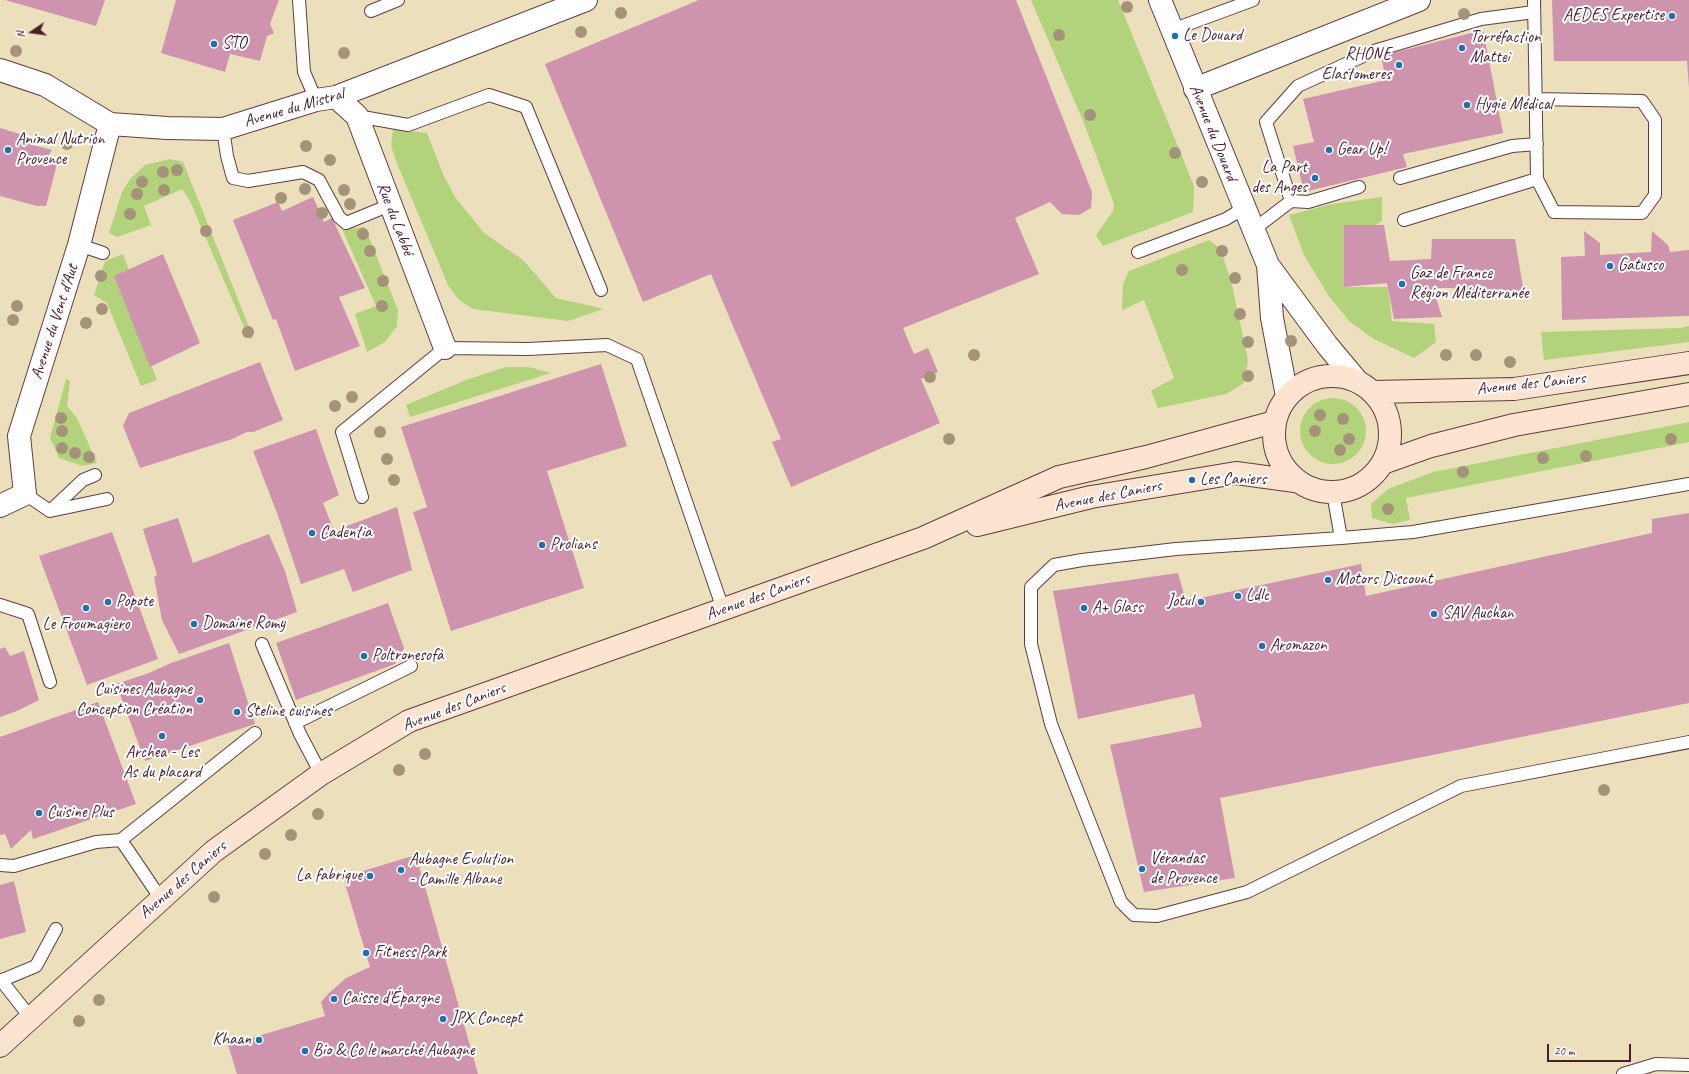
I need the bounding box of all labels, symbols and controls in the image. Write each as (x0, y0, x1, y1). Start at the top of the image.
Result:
place label: AEDES Expertise (1563, 6, 1664, 26)
marker: AEDES Expertise (1667, 11, 1677, 21)
north arrow (12, 12, 52, 52)
place label: Le Douard (1183, 26, 1242, 46)
place label: Torréfaction Mattei (1470, 28, 1541, 68)
text: N (13, 30, 28, 40)
marker: Le Douard (1170, 31, 1180, 41)
place label: STO (222, 34, 246, 54)
marker: STO (209, 39, 219, 49)
marker: Torréfaction Mattei (1457, 43, 1467, 53)
place label: RHONE Elastomeres (1322, 45, 1391, 85)
marker: RHONE Elastomeres (1394, 60, 1404, 70)
street label: Avenue du Douard (1184, 82, 1242, 184)
street label: Avenue du Mistral (242, 84, 346, 132)
place label: Hygie Médical (1475, 95, 1553, 115)
marker: Hygie Médical (1462, 100, 1472, 110)
place label: Animal Nutrion Provence (16, 130, 104, 170)
place label: Gear Up! (1337, 140, 1386, 160)
marker: Animal Nutrion Provence (3, 145, 13, 155)
marker: Gear Up! (1324, 145, 1334, 155)
place label: La Part des Anges (1252, 158, 1307, 198)
marker: La Part des Anges (1310, 173, 1320, 183)
street label: Rue du Labbé (372, 180, 418, 258)
place label: Gatusso (1618, 256, 1663, 276)
marker: Gatusso (1605, 261, 1615, 271)
street label: Avenue du Vent d'Aut (27, 262, 83, 382)
place label: Gaz de France Région Méditerranée (1410, 264, 1528, 304)
marker: Gaz de France Région Méditerranée (1397, 279, 1407, 289)
street label: Avenue des Caniers (1476, 368, 1586, 400)
place label: Les Caniers (1200, 470, 1266, 490)
marker: Les Caniers (1187, 475, 1197, 485)
street label: Avenue des Caniers (1053, 476, 1163, 516)
place label: Cadentia (320, 523, 372, 543)
marker: Cadentia (307, 528, 317, 538)
place label: Prolians (550, 535, 596, 555)
marker: Prolians (537, 540, 547, 550)
street label: Avenue des Caniers (703, 569, 813, 625)
place label: Motors Discount (1336, 570, 1432, 590)
marker: Motors Discount (1323, 575, 1333, 585)
place label: Ldlc (1246, 586, 1269, 606)
marker: Ldlc (1233, 591, 1243, 601)
place label: Popote (116, 592, 153, 612)
place label: Jotul (1167, 592, 1193, 612)
marker: Popote (103, 597, 113, 607)
marker: Jotul (1196, 597, 1206, 607)
place label: A+ Glass (1092, 598, 1143, 618)
marker: Le Froumagiero (81, 603, 91, 613)
marker: A+ Glass (1079, 603, 1089, 613)
place label: SAV Auchan (1442, 604, 1514, 624)
marker: SAV Auchan (1429, 609, 1439, 619)
place label: Domaine Romy (202, 614, 285, 634)
place label: Le Froumagiero (42, 615, 130, 635)
marker: Domaine Romy (189, 619, 199, 629)
place label: Aromazon (1270, 636, 1327, 656)
marker: Aromazon (1257, 641, 1267, 651)
place label: Poltronesofà (372, 646, 443, 666)
marker: Poltronesofà (359, 651, 369, 661)
street label: Avenue des Caniers (399, 678, 509, 736)
place label: Cuisines Aubagne Conception Création (76, 680, 192, 720)
marker: Cuisines Aubagne Conception Création (195, 695, 205, 705)
place label: Steline cuisines (245, 702, 332, 722)
marker: Steline cuisines (232, 707, 242, 717)
marker: Archea - Les As du placard (157, 731, 167, 741)
place label: Archea - Les As du placard (123, 743, 201, 783)
place label: Cuisine Plus (47, 803, 114, 823)
marker: Cuisine Plus (34, 808, 44, 818)
street label: Avenue des Caniers (135, 837, 231, 923)
place label: Vérandas de Provence (1150, 849, 1217, 889)
place label: Aubagne Evolution - Camille Albane (409, 850, 513, 890)
marker: Vérandas de Provence (1137, 864, 1147, 874)
marker: Aubagne Evolution - Camille Albane (396, 865, 406, 875)
place label: La fabrique (296, 866, 362, 886)
marker: La fabrique (365, 871, 375, 881)
place label: Fitness Park (374, 943, 447, 963)
marker: Fitness Park (361, 948, 371, 958)
place label: Caisse d'Épargne (342, 989, 439, 1009)
marker: Caisse d'Épargne (329, 994, 339, 1004)
place label: JPX Concept (451, 1009, 522, 1029)
marker: JPX Concept (438, 1014, 448, 1024)
place label: Khaan (213, 1030, 251, 1050)
marker: Khaan (254, 1035, 264, 1045)
scale bar (1549, 1036, 1633, 1062)
place label: Bio & Co le marché Aubagne (313, 1041, 474, 1061)
text: 20 m (1554, 1043, 1574, 1059)
marker: Bio & Co le marché Aubagne (300, 1046, 310, 1056)

